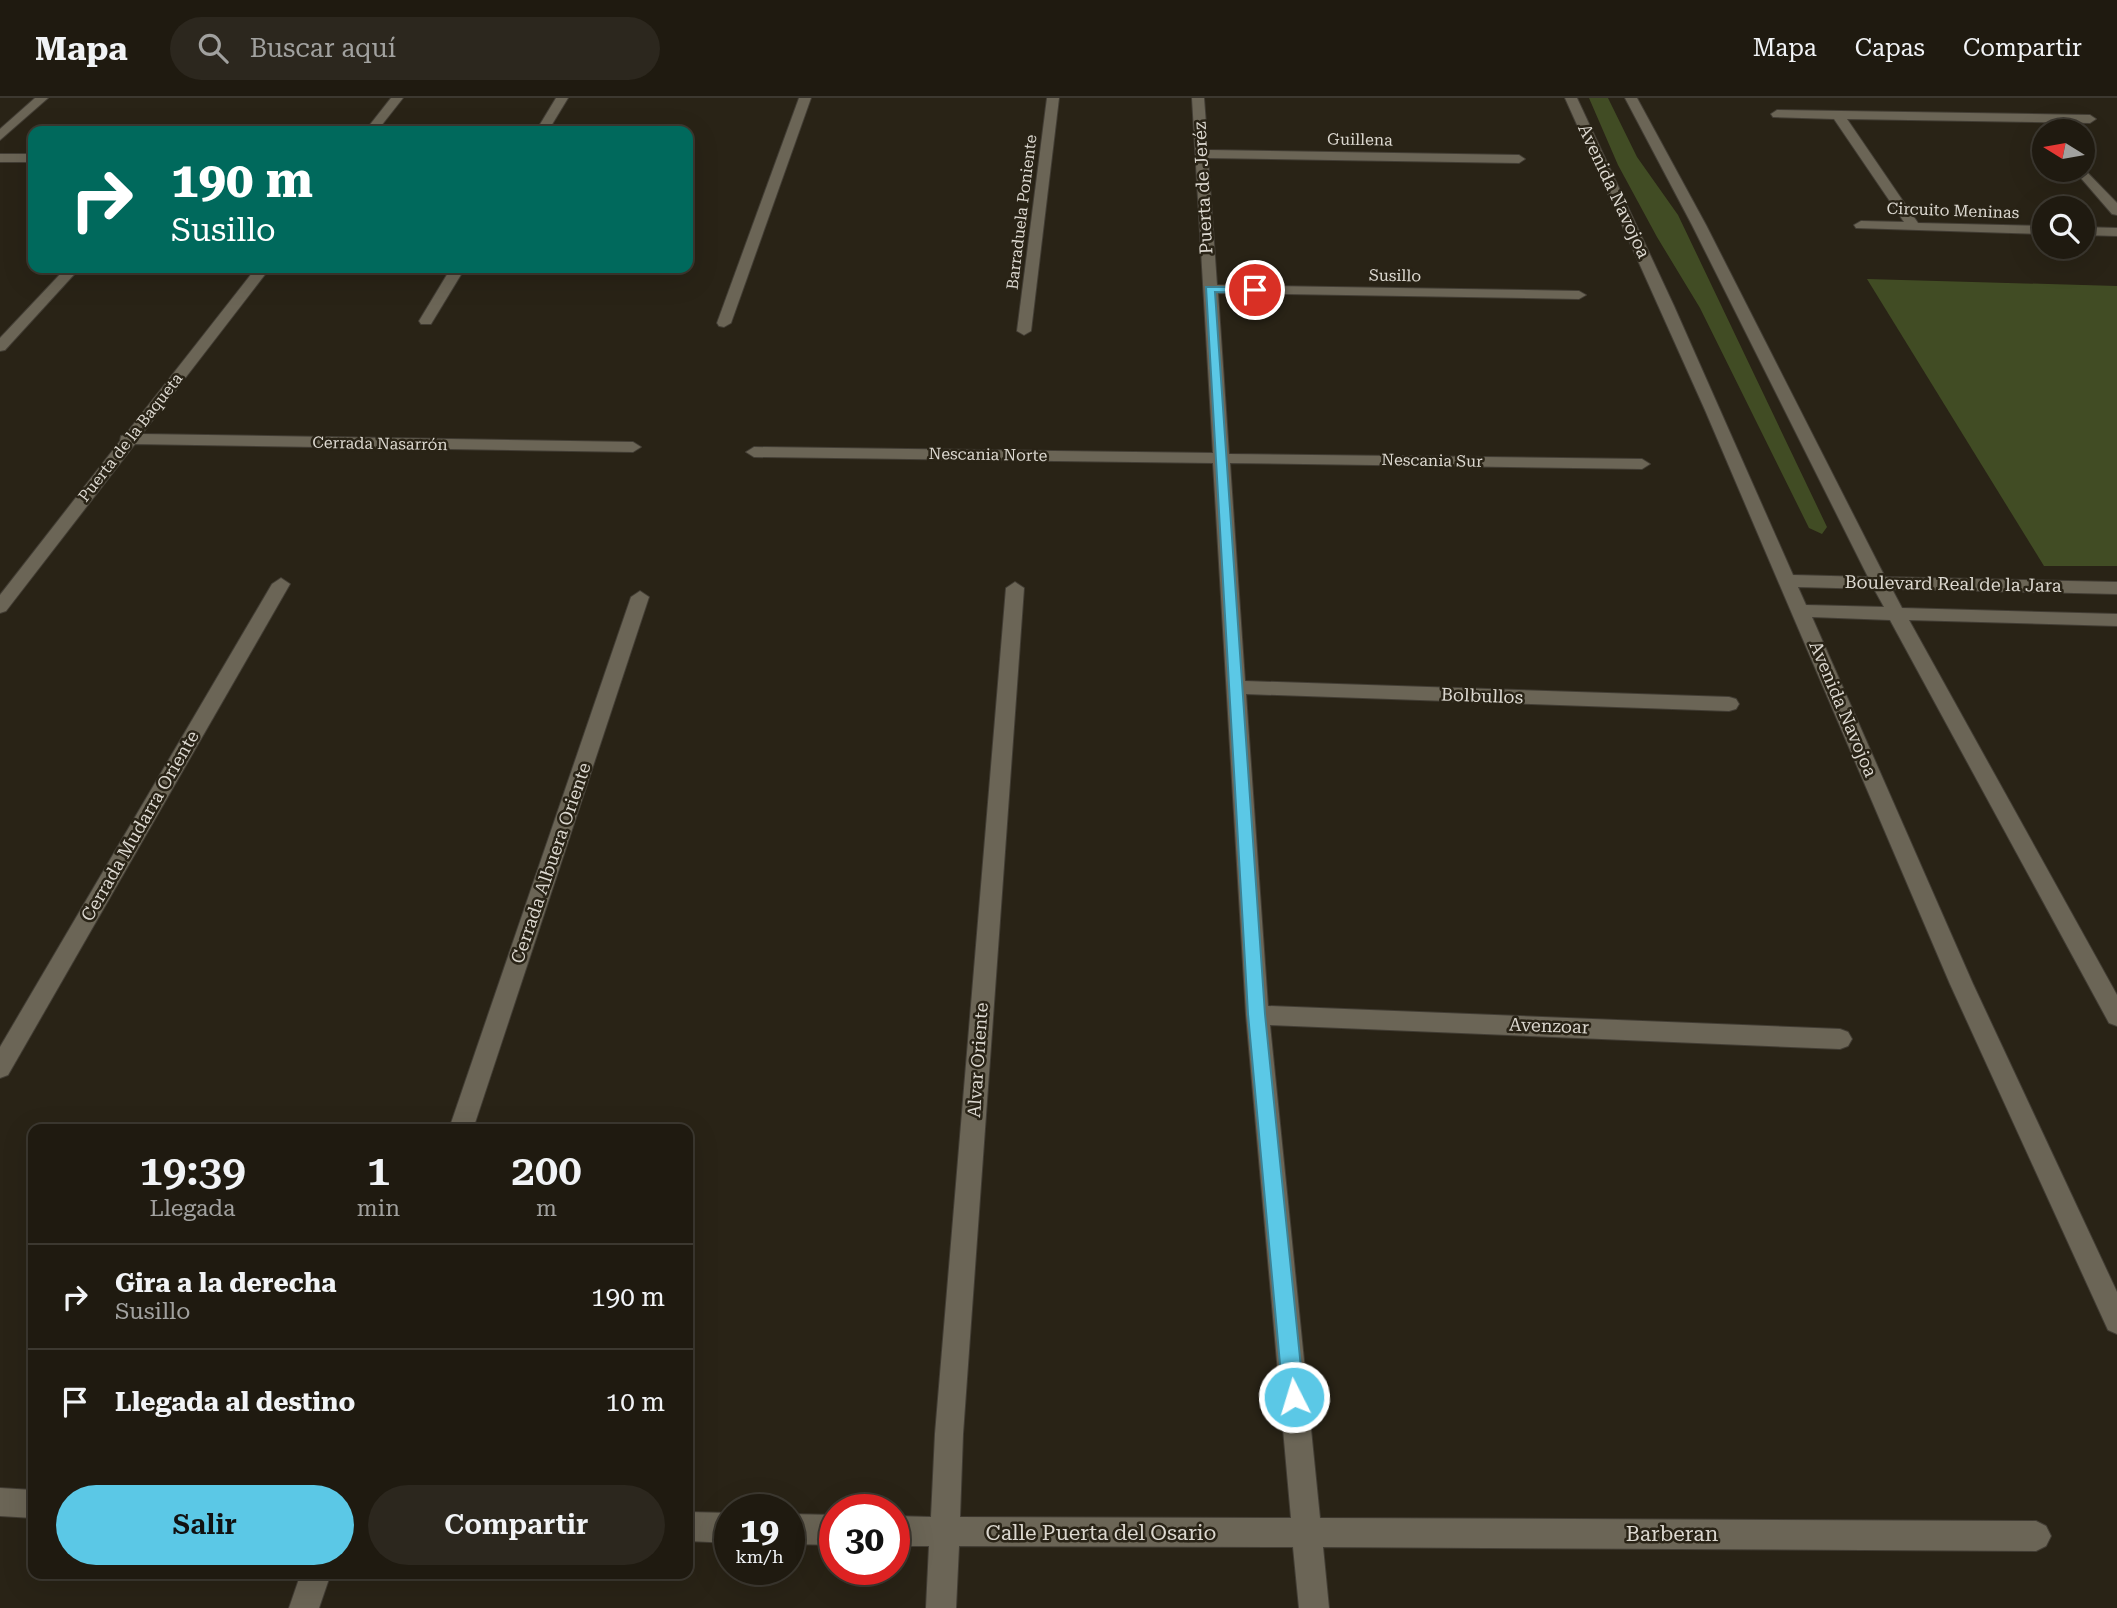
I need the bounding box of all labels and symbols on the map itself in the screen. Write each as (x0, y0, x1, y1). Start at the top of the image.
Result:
north arrow (2032, 119, 2095, 182)
street label: Avenida Navojoa (1574, 120, 1655, 261)
street label: Puerta de Jeréz (1189, 121, 1216, 255)
street label: Guillena (1327, 129, 1393, 150)
street label: Barraduela Poniente (1003, 133, 1040, 291)
street label: Circuito Meninas (1886, 199, 2020, 222)
pin (1225, 260, 1285, 320)
street label: Susillo (1369, 266, 1422, 285)
street label: Puerta de la Baqueta (74, 369, 187, 505)
street label: Cerrada Nasarrón (312, 433, 448, 454)
street label: Nescania Norte (929, 444, 1048, 465)
street label: Nescania Sur (1381, 450, 1483, 471)
street label: Boulevard Real de la Jara (1844, 571, 2062, 596)
street label: Avenida Navojoa (1805, 638, 1882, 780)
street label: Bolbullos (1441, 684, 1524, 707)
street label: Cerrada Mudarra Oriente (76, 727, 203, 925)
street label: Cerrada Albuera Oriente (506, 760, 595, 966)
street label: Alvar Oriente (963, 1001, 992, 1118)
street label: Avenzoar (1509, 1014, 1589, 1037)
position arrow (1257, 1360, 1331, 1434)
speed limit sign: 30 (819, 1494, 910, 1585)
street label: Calle Puerta del Osario (986, 1521, 1216, 1545)
street label: Barberan (1626, 1522, 1719, 1546)

